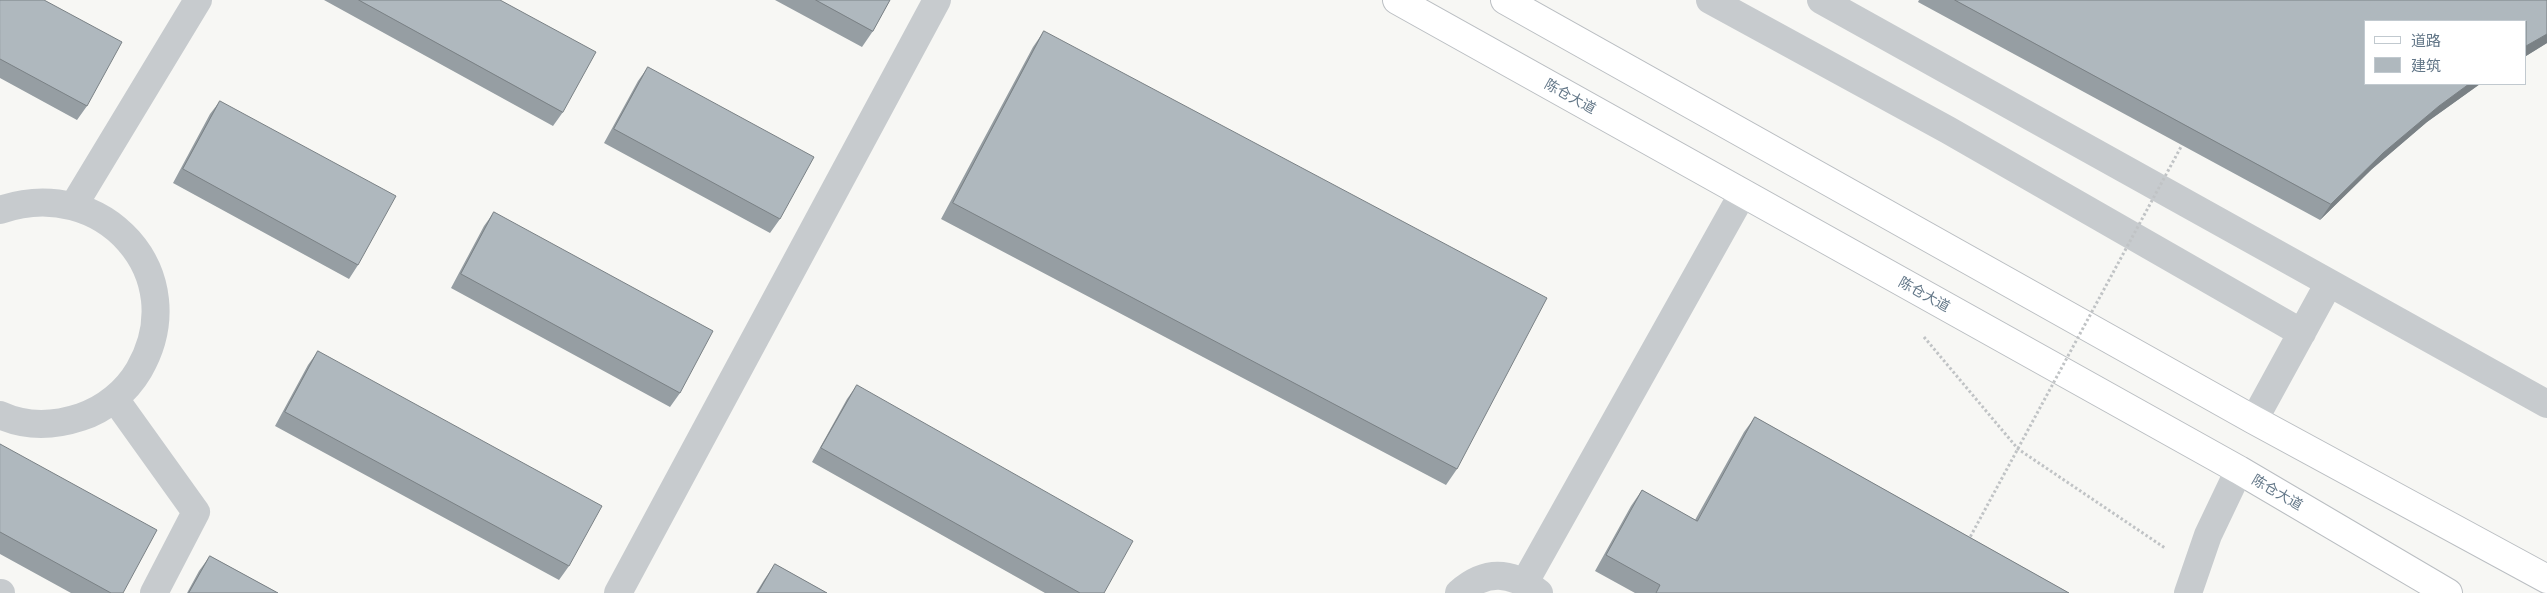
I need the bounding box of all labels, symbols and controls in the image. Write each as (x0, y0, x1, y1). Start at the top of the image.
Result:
legend (2364, 20, 2527, 85)
text: 道路 (2411, 31, 2441, 50)
text: 建筑 (2411, 56, 2441, 75)
street label: 陈仓大道 (1541, 76, 1599, 118)
street label: 陈仓大道 (1895, 274, 1953, 316)
street label: 陈仓大道 (2249, 472, 2305, 514)

